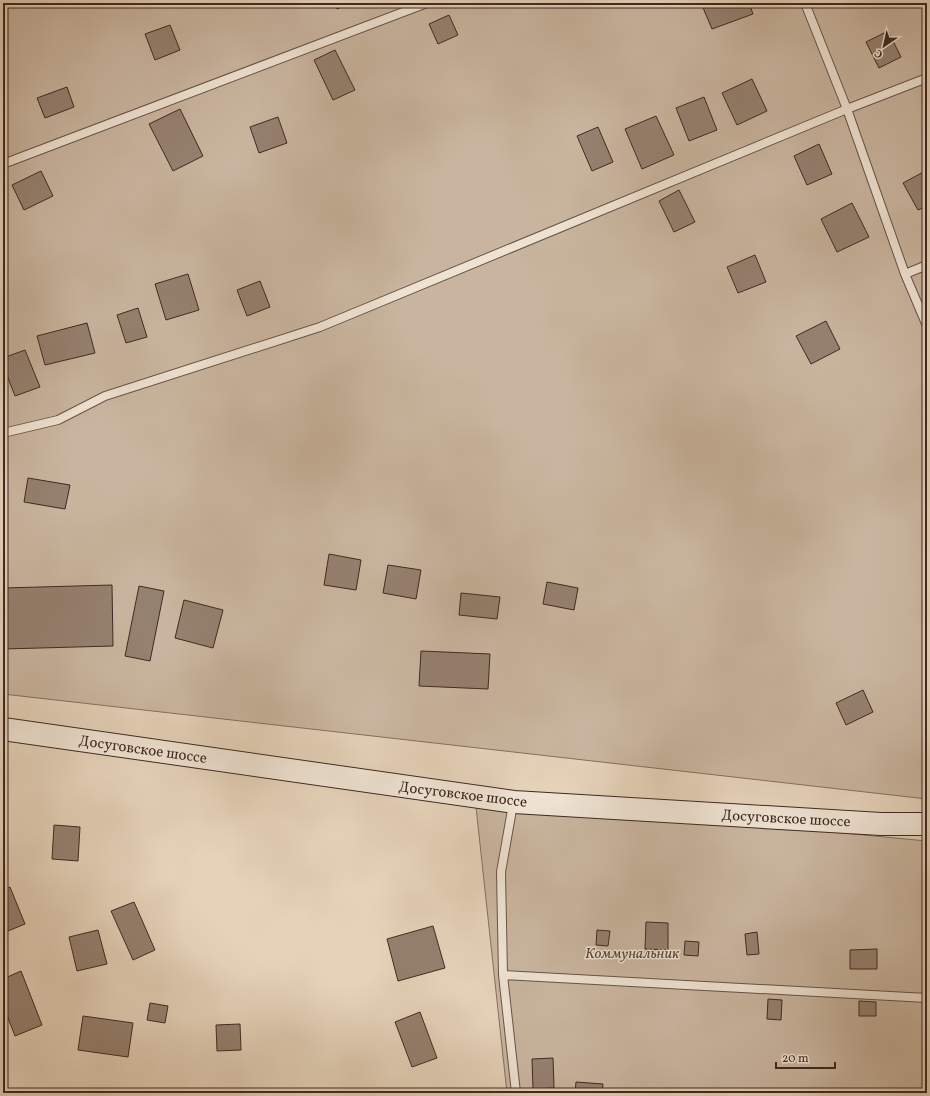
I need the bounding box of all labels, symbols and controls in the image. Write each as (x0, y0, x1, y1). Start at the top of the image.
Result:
north arrow (864, 26, 904, 66)
text: С (872, 45, 886, 61)
street label: Досуговское шоссе (77, 731, 208, 770)
street label: Досуговское шоссе (397, 777, 528, 814)
street label: Досуговское шоссе (721, 806, 851, 833)
park label: Коммунальник (585, 944, 680, 965)
scale bar (776, 1044, 835, 1070)
text: 20 m (782, 1051, 809, 1067)

